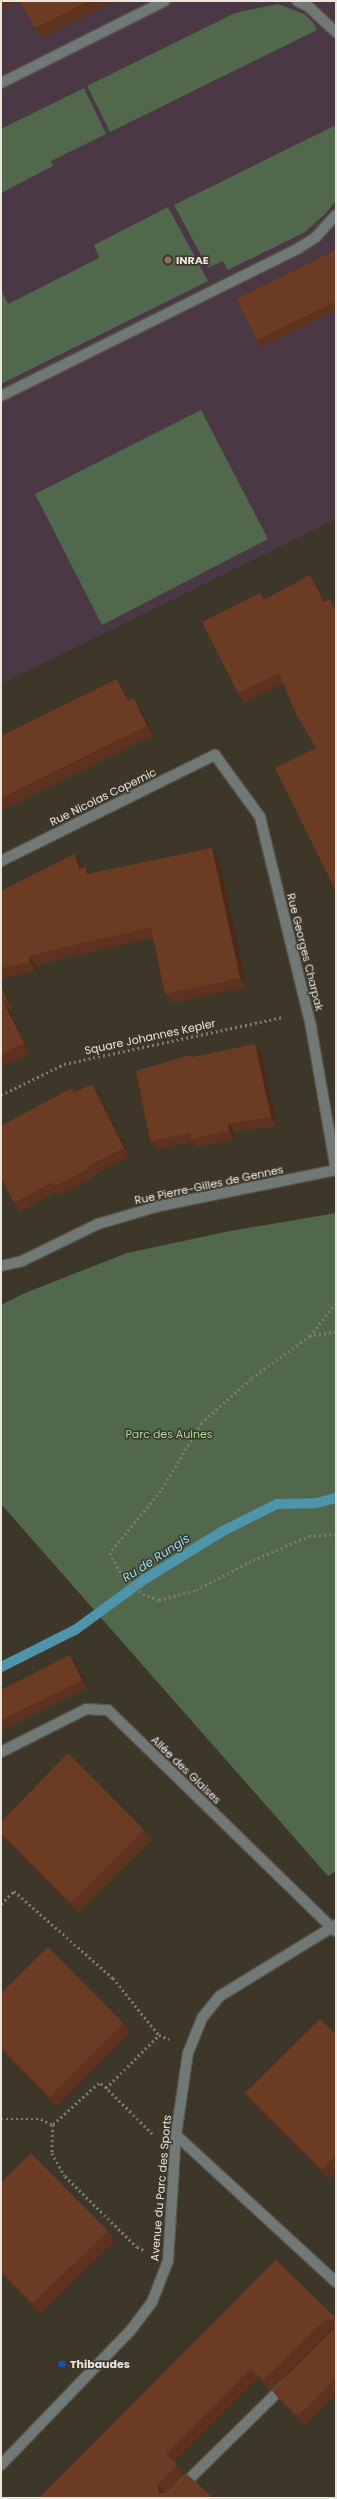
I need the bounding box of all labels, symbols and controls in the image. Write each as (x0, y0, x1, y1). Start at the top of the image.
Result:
place label: INRAE (176, 253, 209, 267)
marker: INRAE (163, 255, 173, 265)
street label: Rue Nicolas Copernic (48, 765, 158, 829)
street label: Rue Georges Charpak (284, 892, 326, 1012)
street label: Square Johannes Kepler (83, 1017, 217, 1057)
street label: Rue Pierre-Gilles de Gennes (133, 1163, 285, 1207)
park label: Parc des Aulnes (125, 1427, 213, 1441)
water label: Ru de Rungis (120, 1531, 192, 1585)
street label: Allée des Glaises (148, 1733, 224, 1807)
street label: Avenue du Parc des Sports (148, 2114, 174, 2262)
place label: Thibaudes (70, 2357, 130, 2371)
marker: Thibaudes (57, 2359, 67, 2369)

